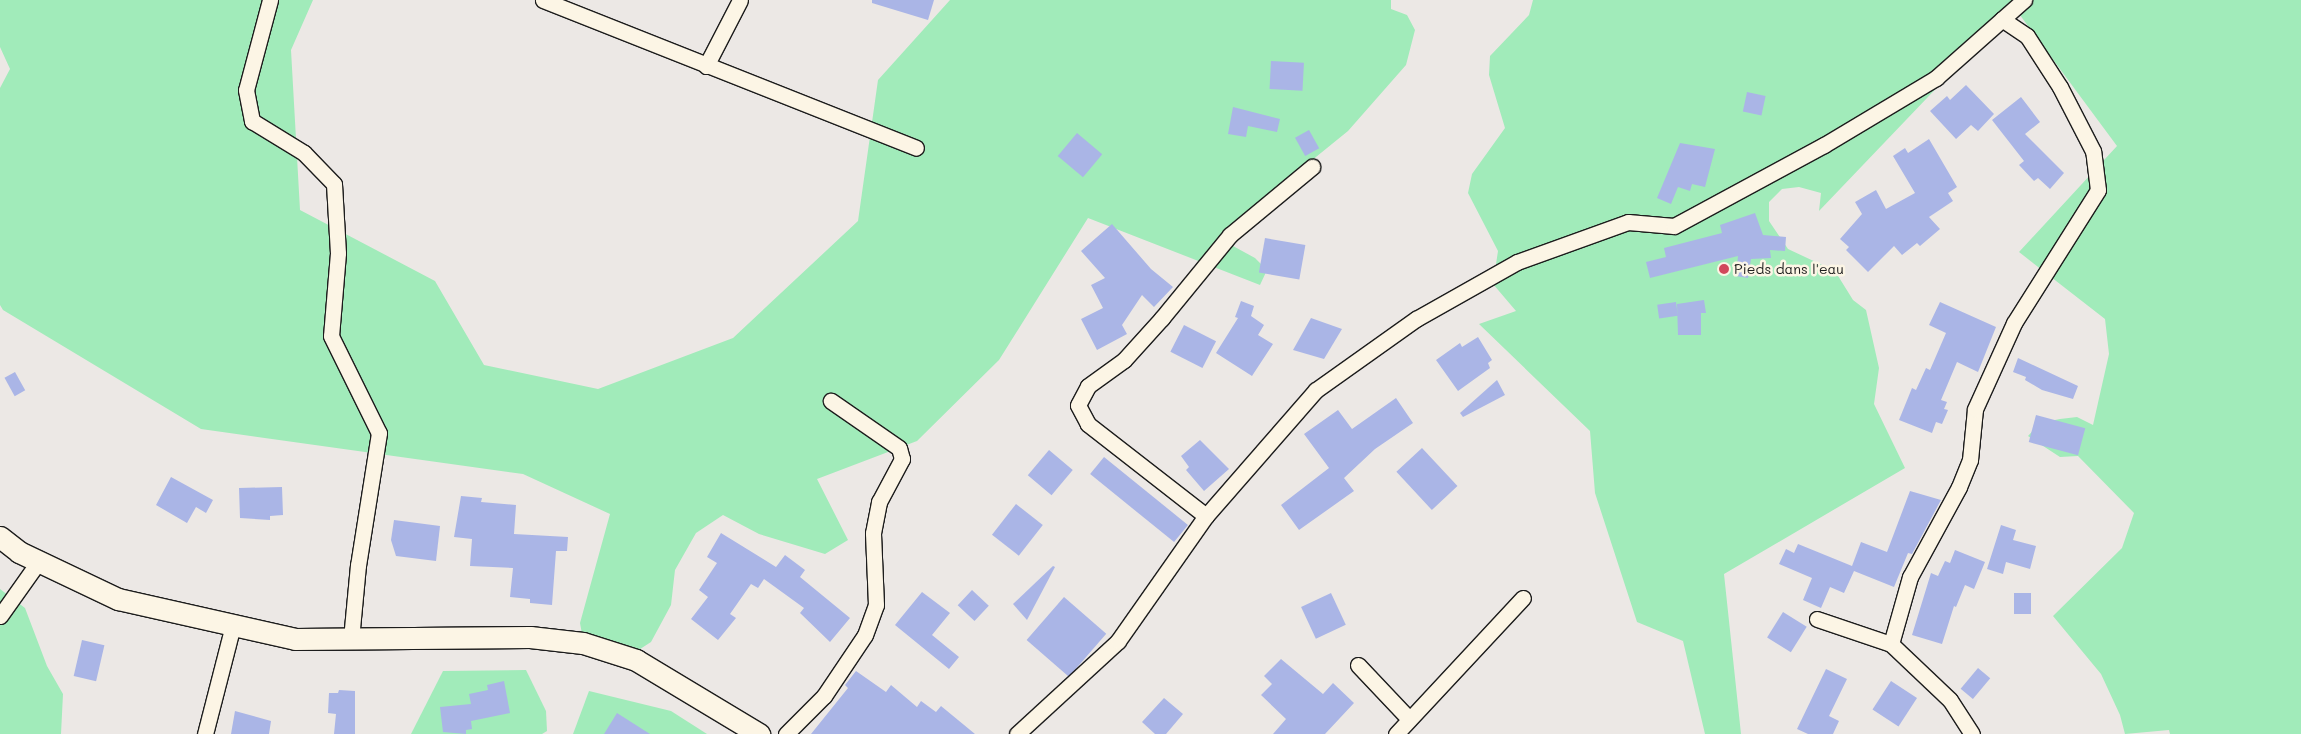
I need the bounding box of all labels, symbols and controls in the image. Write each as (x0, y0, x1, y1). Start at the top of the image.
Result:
place label: Pieds dans l'eau (1734, 261, 1844, 277)
marker: Pieds dans l'eau (1718, 263, 1730, 275)

